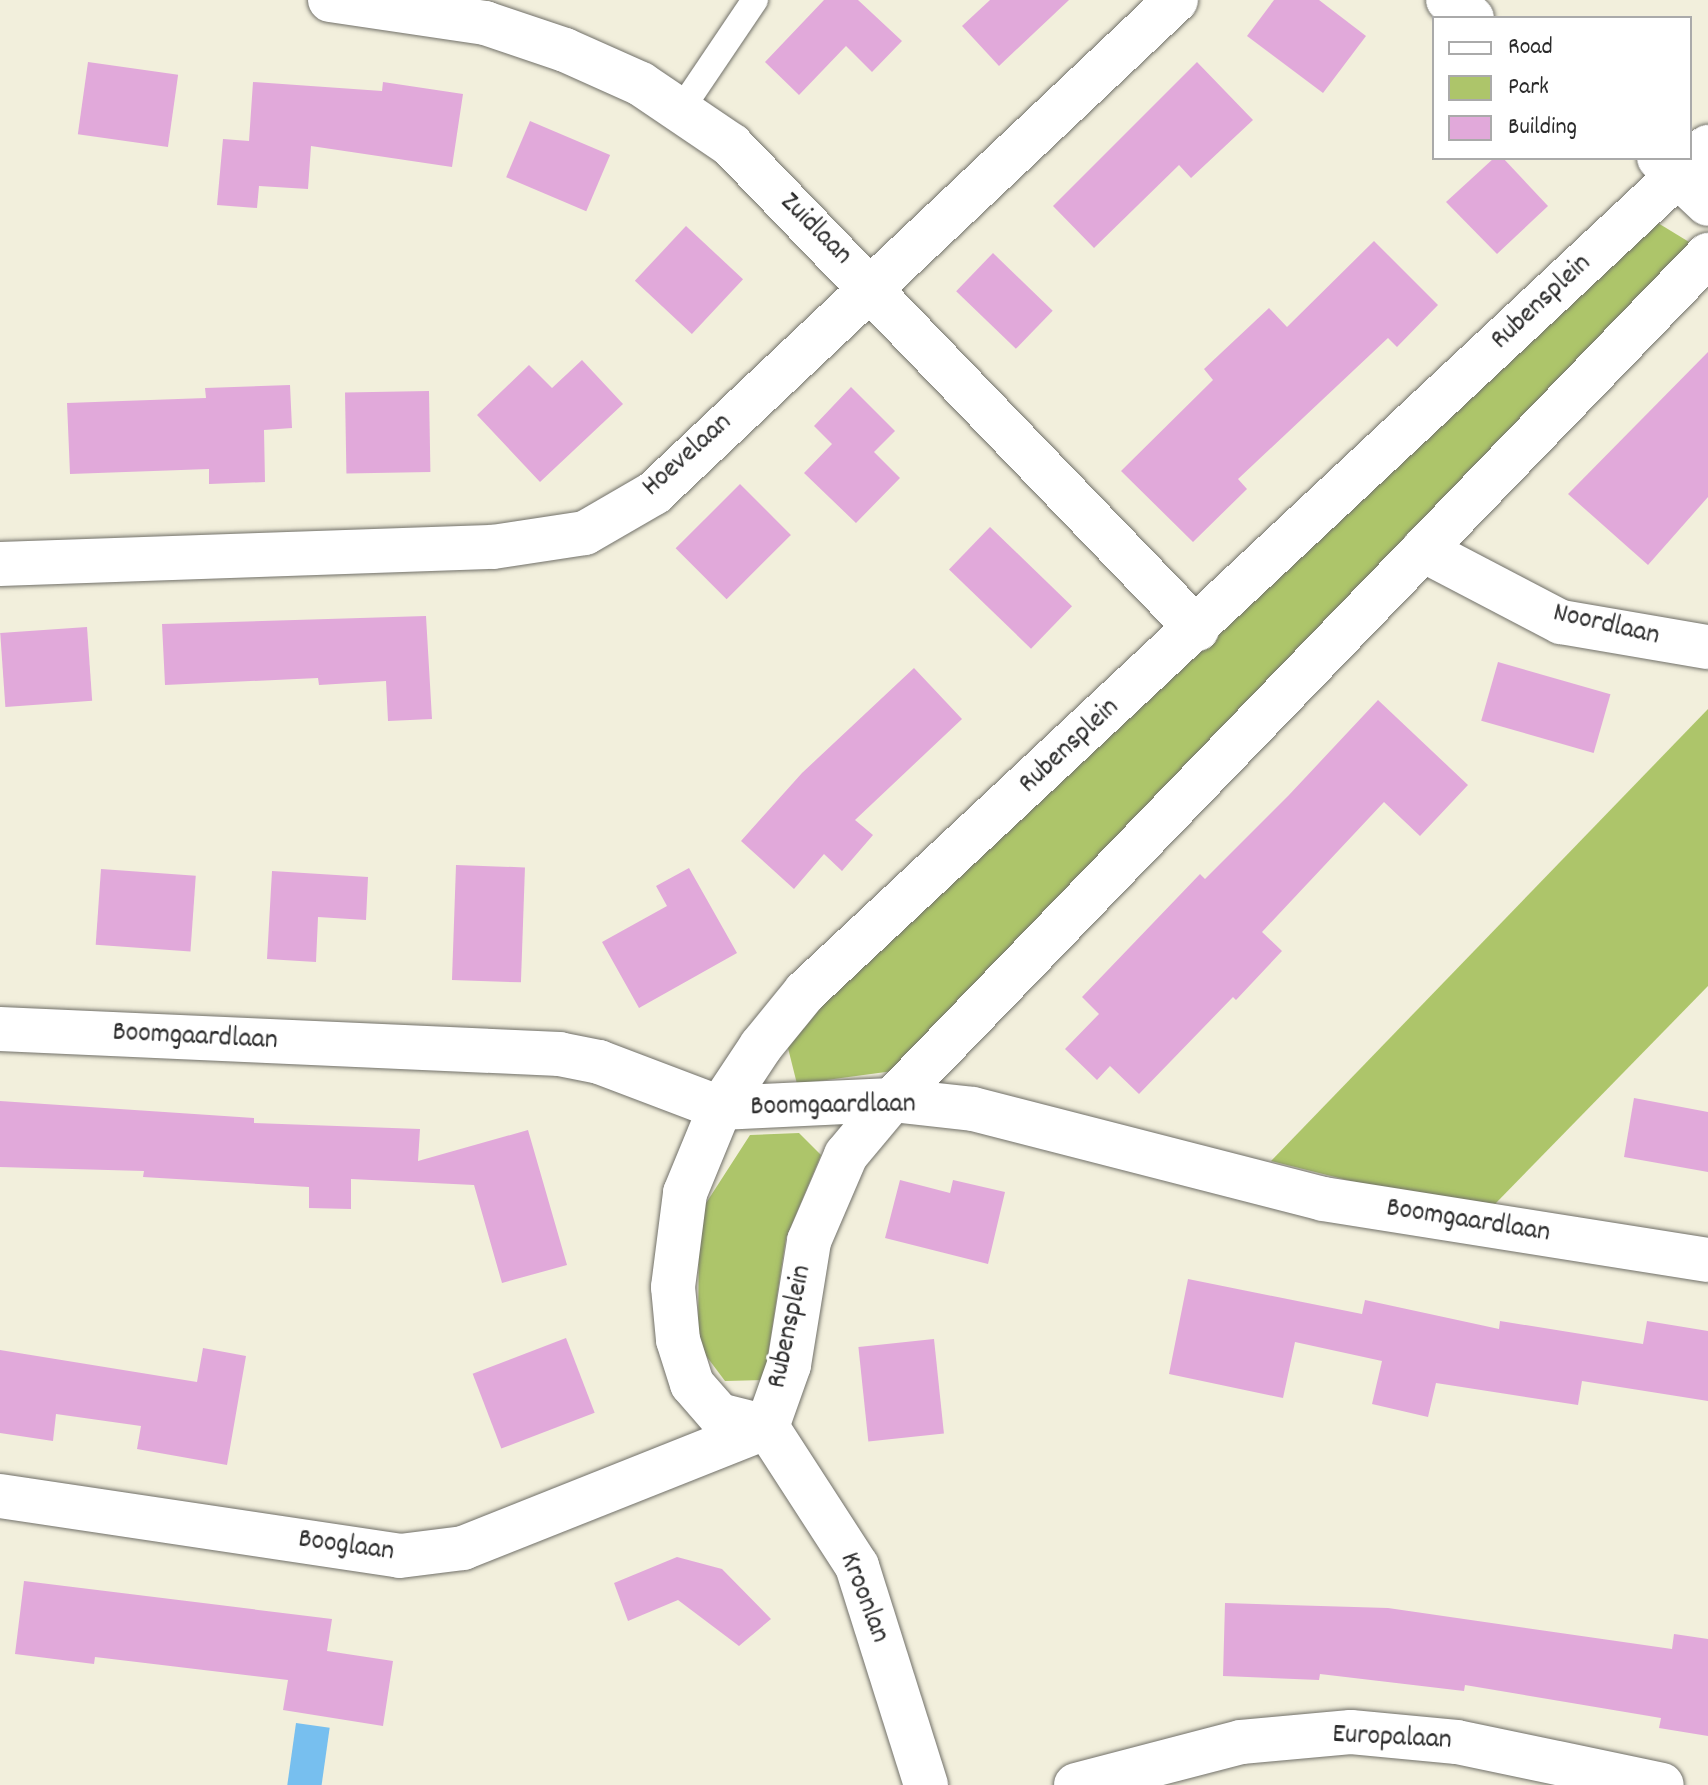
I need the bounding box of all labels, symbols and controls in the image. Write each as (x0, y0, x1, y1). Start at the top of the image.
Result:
legend (1432, 16, 1692, 160)
text: Road (1508, 31, 1553, 65)
text: Park (1508, 71, 1549, 105)
text: Building (1508, 111, 1577, 145)
street label: Zuidlaan (772, 187, 858, 273)
street label: Rubensplein (1485, 248, 1599, 358)
street label: Hoevelaan (636, 407, 740, 505)
street label: Noordlaan (1550, 597, 1662, 655)
street label: Rubensplein (1013, 692, 1127, 802)
street label: Boomgaardlaan (112, 1017, 278, 1059)
street label: Boomgaardlaan (750, 1089, 916, 1125)
street label: Boomgaardlaan (1384, 1192, 1552, 1252)
street label: Rubensplein (762, 1262, 820, 1392)
street label: Booglaan (296, 1524, 396, 1570)
street label: Kroonlan (830, 1548, 896, 1648)
street label: Europalaan (1331, 1719, 1453, 1759)

